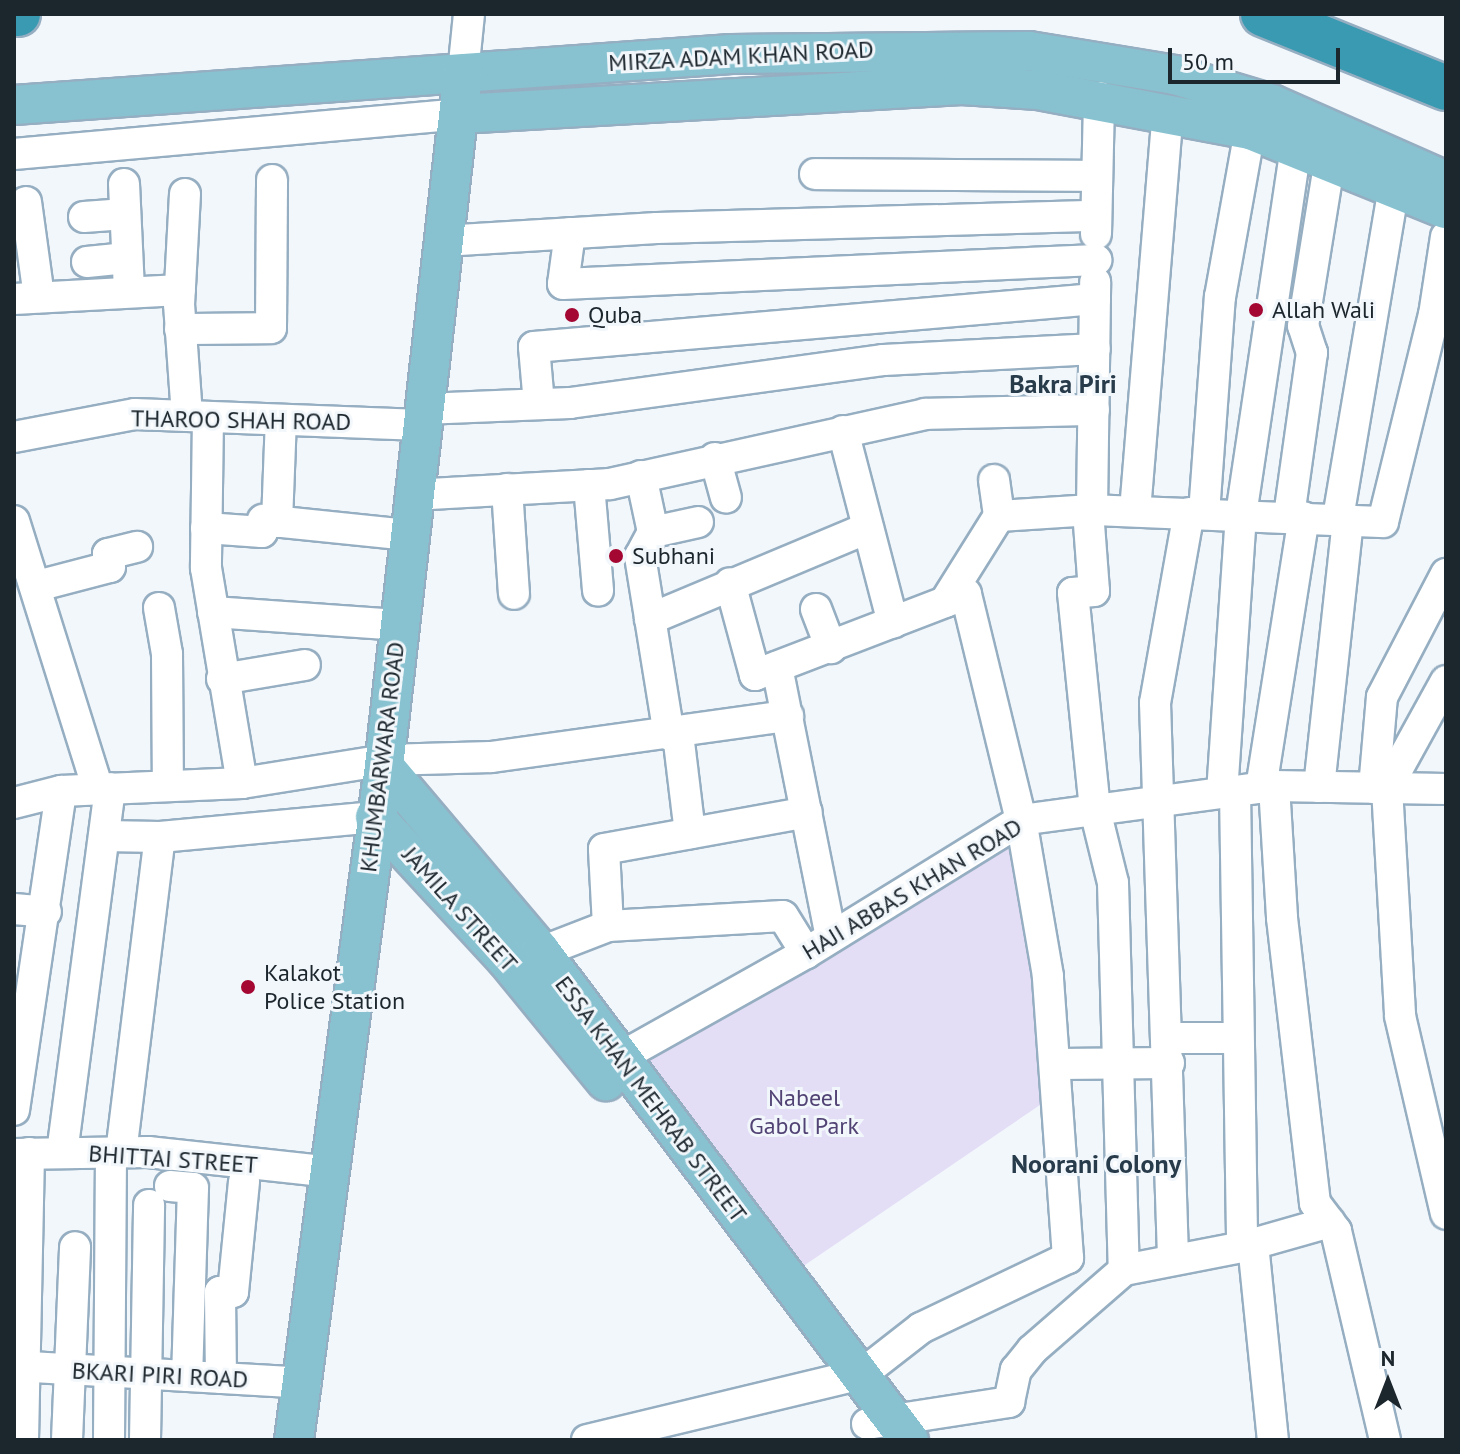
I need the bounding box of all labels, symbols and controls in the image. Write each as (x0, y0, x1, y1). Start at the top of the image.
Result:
scale bar (1172, 32, 1344, 82)
street label: MIRZA ADAM KHAN ROAD (607, 35, 875, 77)
text: 50 m (1182, 46, 1234, 77)
place label: Allah Wali (1272, 296, 1376, 324)
place label: Quba (588, 301, 642, 329)
marker: Allah Wali (1247, 301, 1265, 319)
marker: Quba (563, 306, 581, 324)
district label: Bakra Piri (1009, 368, 1117, 400)
street label: THAROO SHAH ROAD (131, 404, 351, 436)
place label: Subhani (632, 542, 715, 570)
marker: Subhani (607, 547, 625, 565)
street label: KHUMBARWARA ROAD (354, 640, 410, 874)
street label: HAJI ABBAS KHAN ROAD (797, 812, 1027, 966)
street label: JAMILA STREET (396, 840, 524, 978)
place label: Kalakot Police Station (264, 959, 405, 1015)
street label: ESSA KHAN MEHRAB STREET (549, 970, 753, 1228)
marker: Kalakot Police Station (239, 978, 257, 996)
park label: Nabeel Gabol Park (749, 1084, 859, 1140)
street label: BHITTAI STREET (87, 1139, 259, 1179)
district label: Noorani Colony (1011, 1148, 1181, 1180)
north arrow (1348, 1342, 1428, 1422)
text: N (1381, 1344, 1395, 1372)
street label: BKARI PIRI ROAD (71, 1356, 249, 1394)

